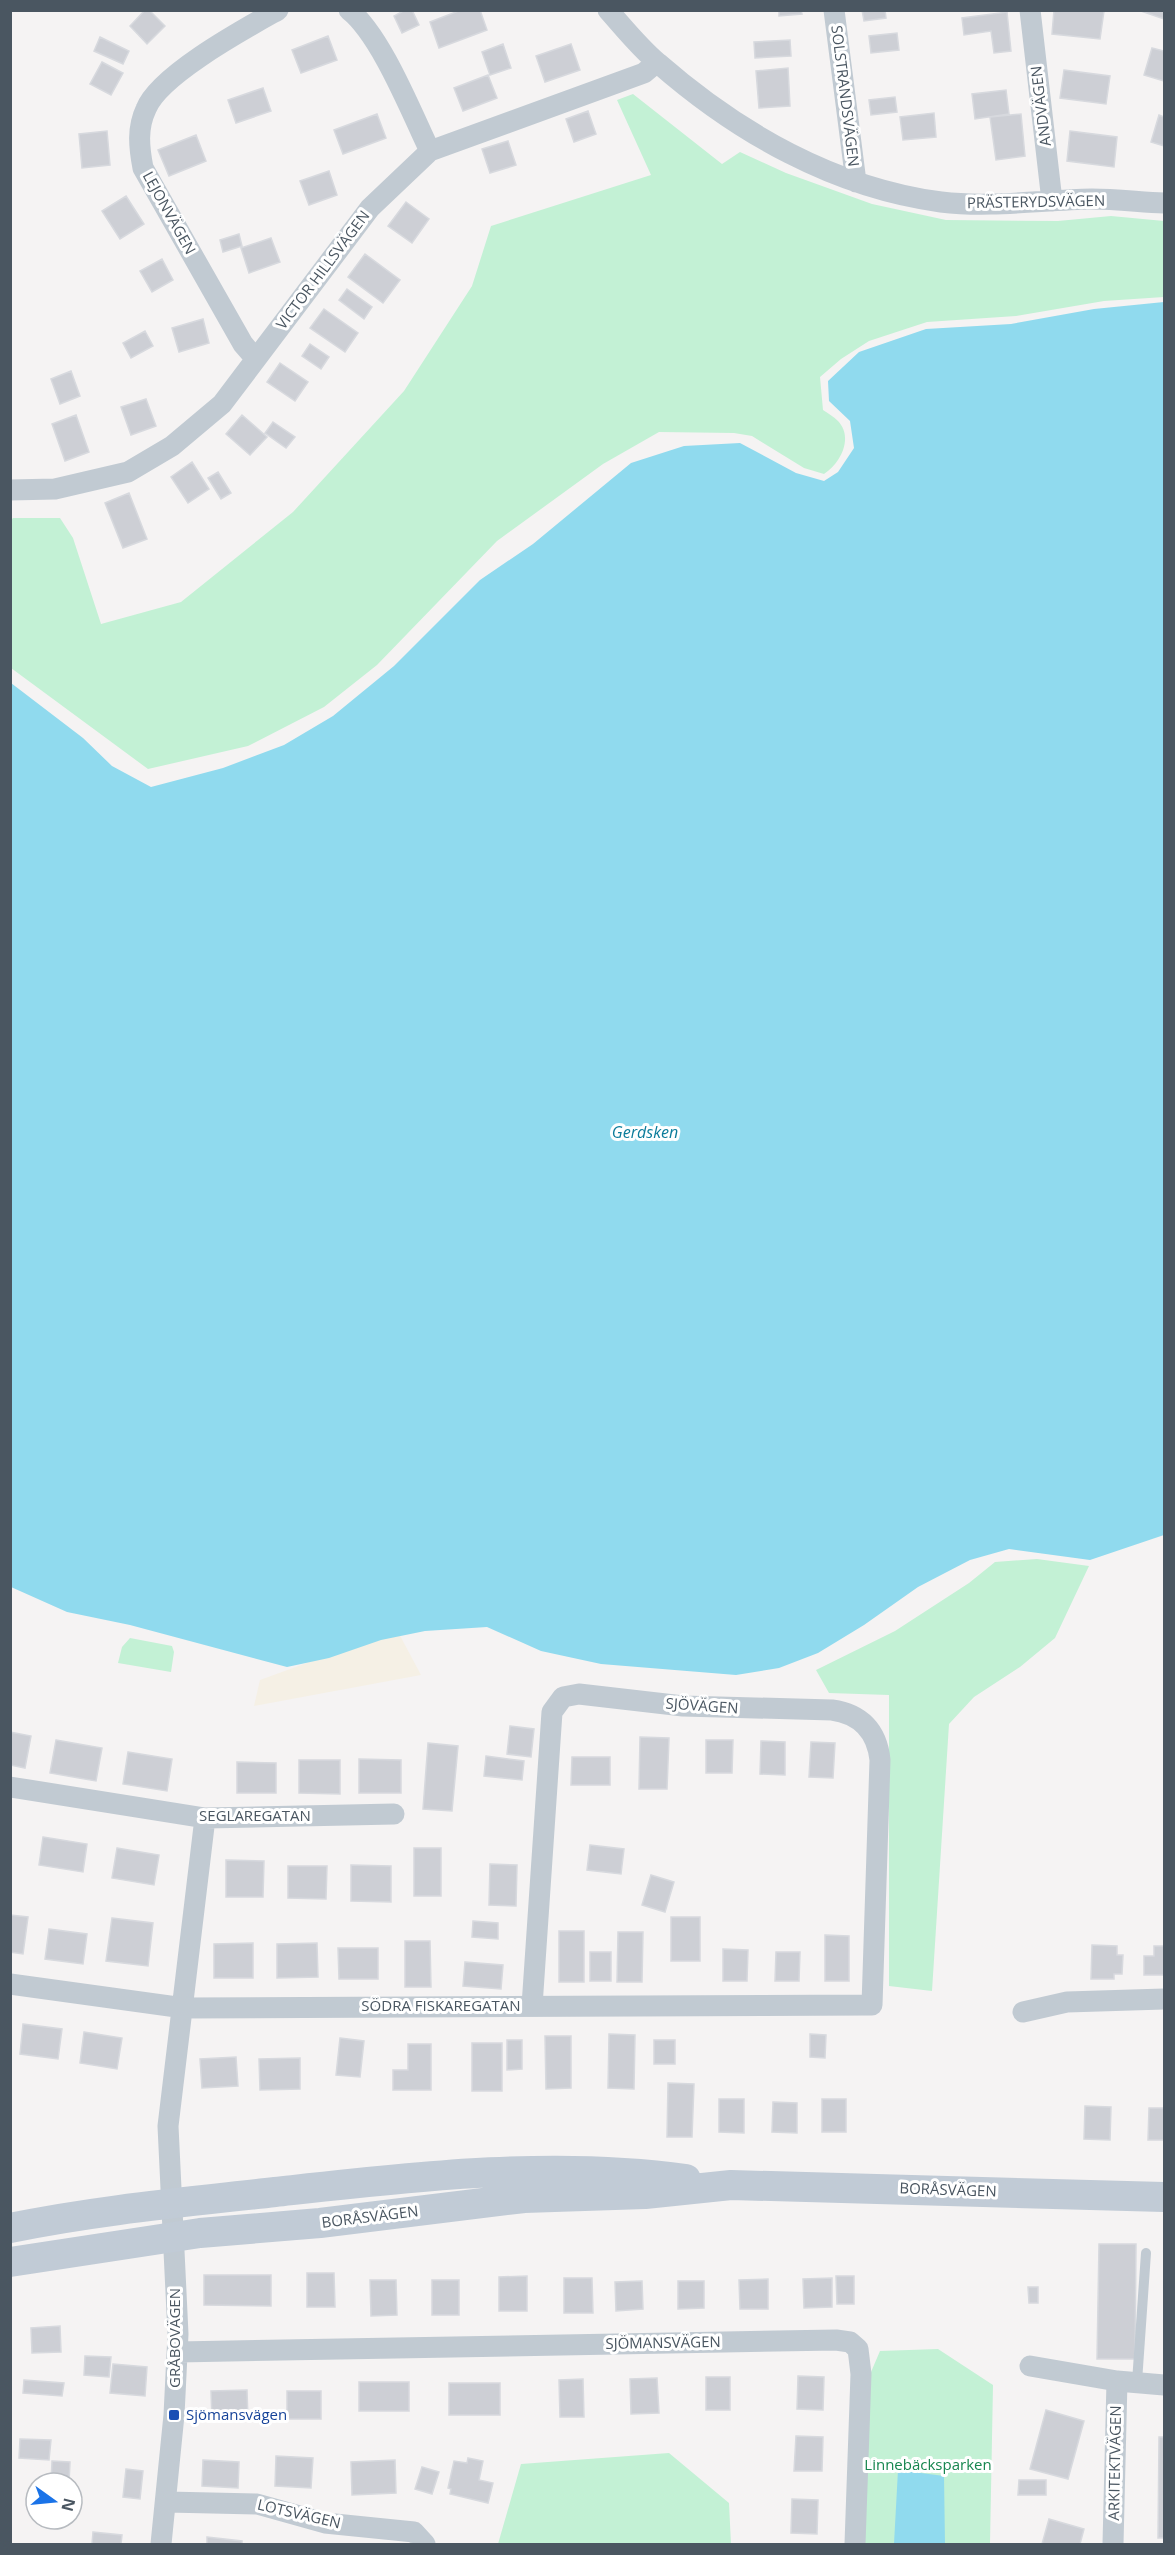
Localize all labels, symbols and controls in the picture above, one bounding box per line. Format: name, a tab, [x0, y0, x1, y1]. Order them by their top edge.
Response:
street label: SOLSTRANDSVÄGEN	[827, 24, 865, 168]
street label: ANDVÄGEN	[1025, 65, 1055, 147]
street label: LEJONVÄGEN	[139, 167, 201, 258]
street label: PRÄSTERYDSVÄGEN	[967, 190, 1105, 212]
street label: VICTOR HILLSVÄGEN	[271, 206, 373, 333]
water label: Gerdsken	[612, 1121, 678, 1143]
street label: SJÖVÄGEN	[665, 1692, 739, 1718]
street label: SEGLAREGATAN	[199, 1805, 311, 1825]
street label: SÖDRA FISKAREGATAN	[361, 1995, 521, 2015]
street label: BORÅSVÄGEN	[899, 2177, 997, 2201]
street label: BORÅSVÄGEN	[320, 2200, 419, 2232]
street label: GRÅBOVÄGEN	[164, 2288, 184, 2388]
street label: SJÖMANSVÄGEN	[605, 2331, 721, 2353]
place label: Sjömansvägen	[186, 2404, 287, 2424]
street label: ARKITEKTVÄGEN	[1103, 2405, 1125, 2521]
marker: Sjömansvägen	[167, 2408, 181, 2422]
park label: Linnebäcksparken	[864, 2454, 992, 2474]
north arrow	[24, 2471, 84, 2531]
street label: LOTSVÄGEN	[256, 2494, 343, 2532]
text: N	[56, 2496, 81, 2514]

